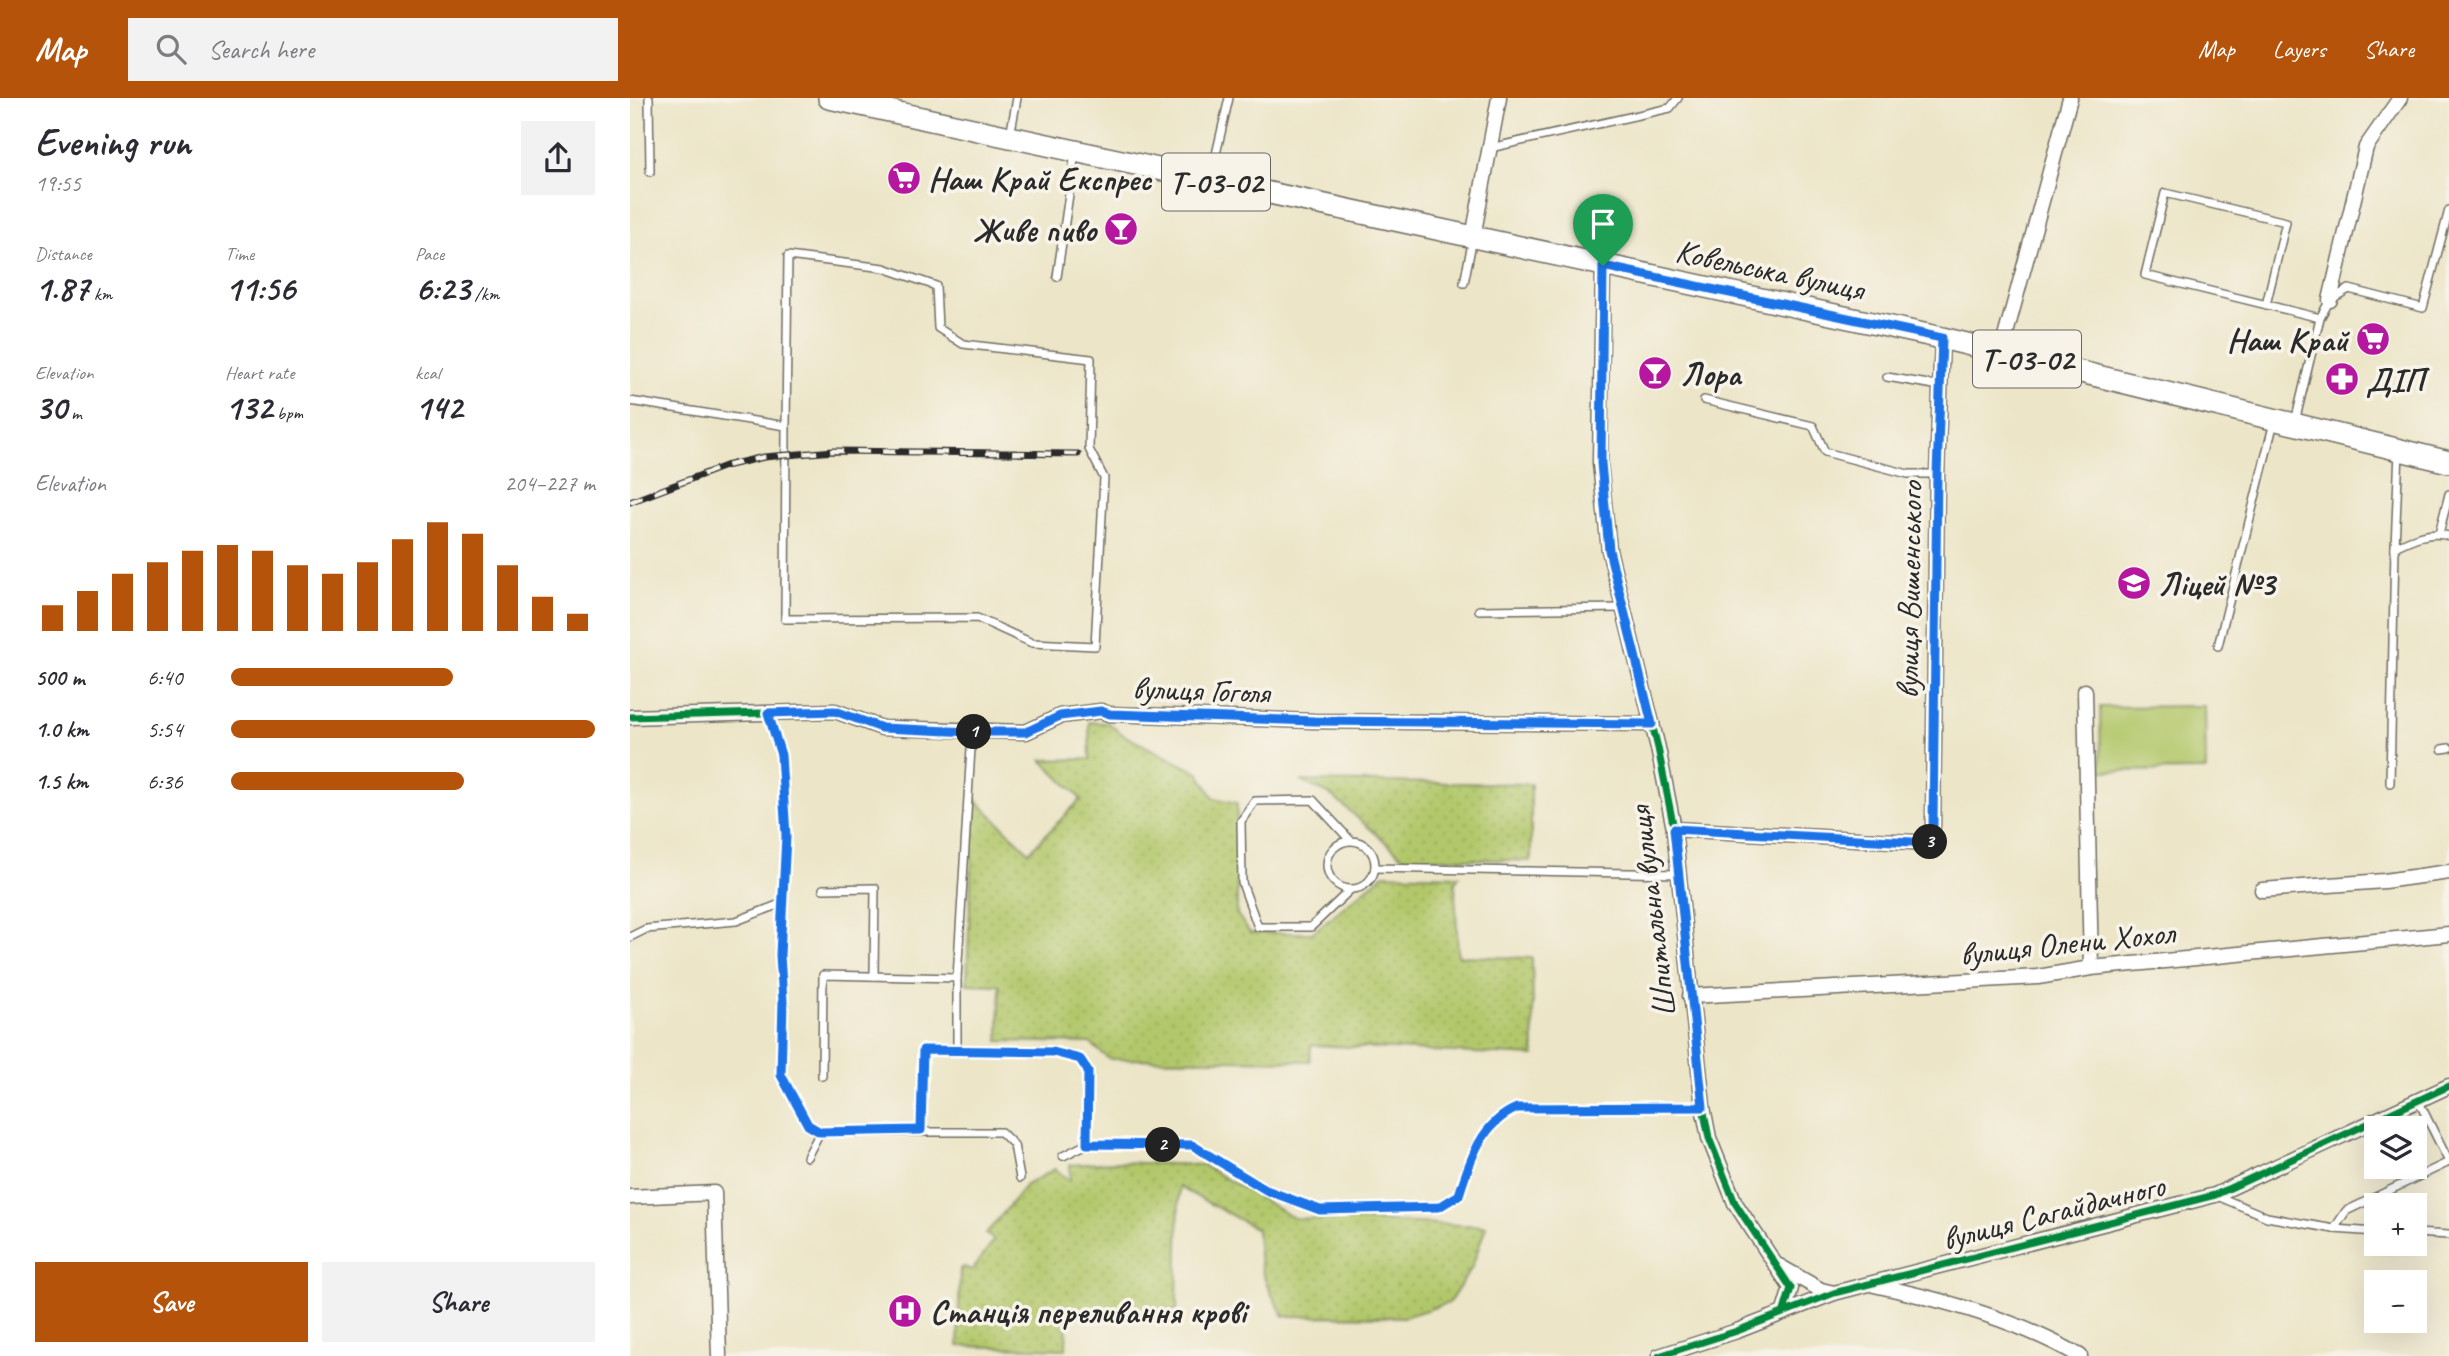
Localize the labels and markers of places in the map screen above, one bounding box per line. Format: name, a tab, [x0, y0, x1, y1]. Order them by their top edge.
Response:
place label: Наш Край Експрес	[928, 158, 1153, 200]
supermarket icon: Наш Край Експрес	[885, 159, 923, 197]
pin	[1573, 194, 1633, 266]
place label: Живе пиво	[973, 209, 1098, 251]
bar icon: Живе пиво	[1102, 210, 1140, 248]
place label: Наш Край	[2227, 319, 2350, 361]
supermarket icon: Наш Край	[2354, 320, 2392, 358]
place label: Лора	[1680, 353, 1743, 395]
bar icon: Лора	[1636, 354, 1674, 392]
place label: ДІП	[2366, 359, 2430, 401]
pharmacy icon: ДІП	[2323, 360, 2361, 398]
place label: Ліцей №3	[2158, 563, 2278, 605]
school or university icon: Ліцей №3	[2115, 564, 2153, 602]
pin: 1	[956, 714, 992, 750]
pin: 3	[1912, 824, 1948, 860]
pin: 2	[1146, 1128, 1180, 1162]
place label: Станція переливання крові	[930, 1291, 1251, 1333]
hospital icon: Станція переливання крові	[886, 1292, 924, 1330]

